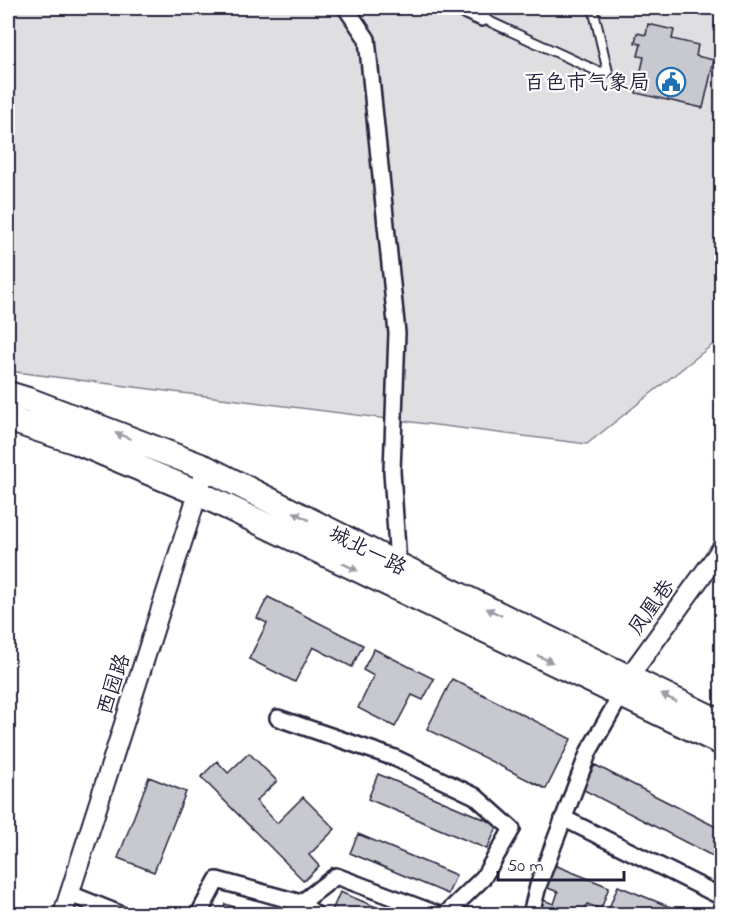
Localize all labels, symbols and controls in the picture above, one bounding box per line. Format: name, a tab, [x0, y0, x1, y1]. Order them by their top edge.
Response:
public building icon: 百色市气象局	[655, 66, 687, 98]
place label: 百色市气象局	[524, 69, 650, 99]
one-way arrow	[114, 431, 132, 440]
one-way arrow	[292, 511, 309, 520]
street label: 城北一路	[323, 519, 411, 584]
one-way arrow	[342, 562, 359, 571]
street label: 凤凰巷	[622, 574, 683, 642]
one-way arrow	[485, 608, 502, 617]
street label: 西园路	[91, 650, 139, 719]
one-way arrow	[537, 655, 554, 664]
one-way arrow	[660, 694, 677, 703]
scale bar	[498, 844, 624, 882]
text: 50 m	[507, 854, 544, 880]

